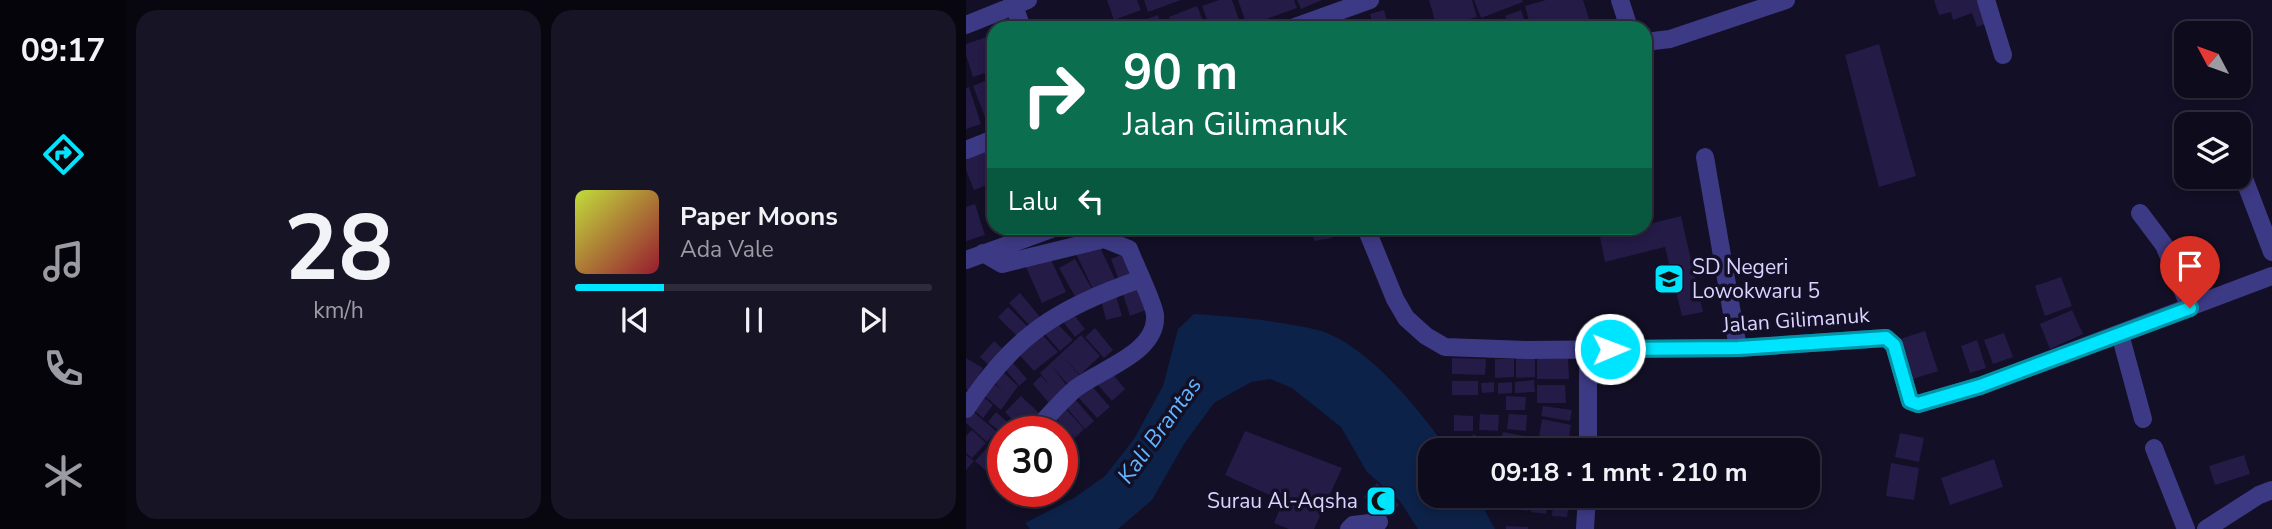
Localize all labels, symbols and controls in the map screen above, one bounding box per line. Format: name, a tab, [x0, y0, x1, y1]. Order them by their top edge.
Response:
north arrow	[2174, 21, 2250, 98]
map controls	[2174, 21, 2251, 189]
text: 09:17	[21, 29, 105, 72]
text: 90 m	[1123, 39, 1238, 106]
icon: right	[1008, 49, 1099, 140]
text: Jalan Gilimanuk	[1123, 103, 1347, 146]
button: layers	[2174, 112, 2251, 189]
icon: directions	[39, 130, 88, 179]
icon: left	[1072, 182, 1110, 220]
text: Lalu	[1008, 184, 1058, 219]
text: 28	[284, 187, 393, 311]
text: Paper Moons	[680, 199, 838, 234]
text: Ada Vale	[680, 234, 774, 265]
pin	[2160, 236, 2220, 308]
icon: music	[39, 237, 88, 286]
icon: arrive	[2171, 247, 2209, 285]
place label: SD Negeri Lowokwaru 5	[1692, 253, 1820, 305]
school or university icon: SD Negeri Lowokwaru 5	[1652, 262, 1686, 296]
text: km/h	[313, 295, 364, 326]
icon: previous	[616, 301, 654, 339]
icon: pause	[735, 301, 773, 339]
icon: next	[854, 301, 892, 339]
street label: Jalan Gilimanuk	[1721, 301, 1871, 339]
position arrow	[1573, 312, 1647, 386]
icon: phone	[39, 344, 88, 393]
water label: Kali Brantas	[1110, 371, 1209, 490]
speed limit sign: 30	[987, 416, 1078, 507]
icon: climate	[39, 451, 88, 500]
text: 09:18 · 1 mnt · 210 m	[1490, 455, 1748, 490]
mosque icon: Surau Al-Aqsha	[1364, 484, 1398, 518]
place label: Surau Al-Aqsha	[1207, 487, 1358, 515]

